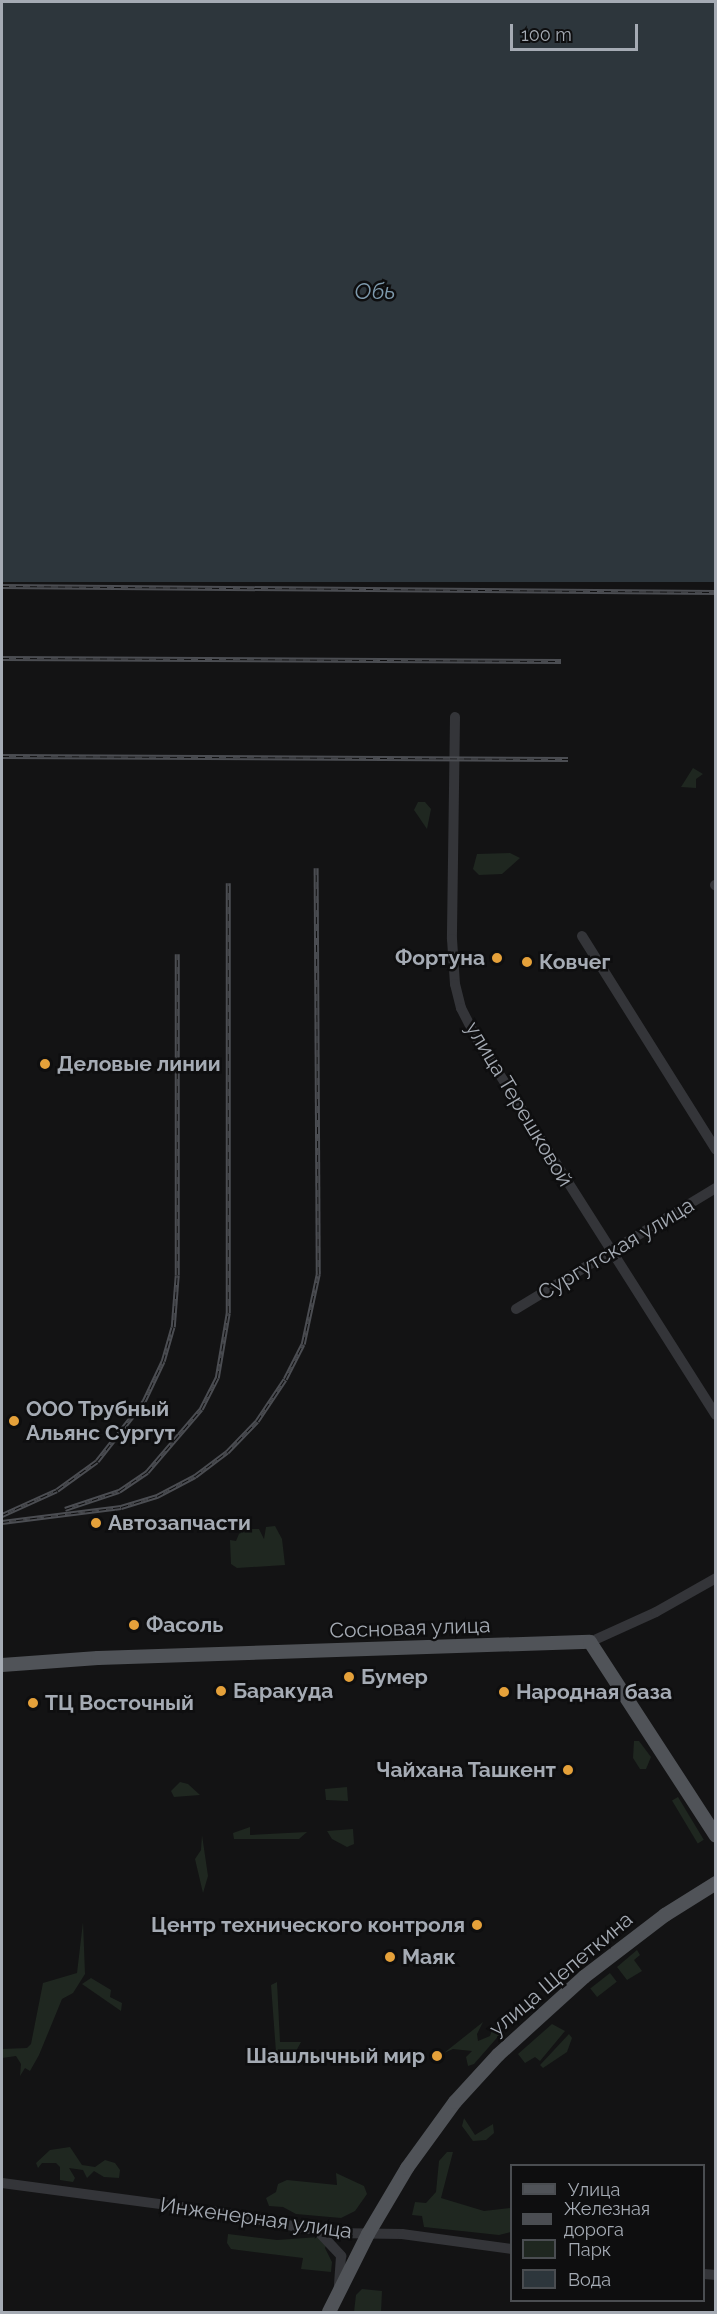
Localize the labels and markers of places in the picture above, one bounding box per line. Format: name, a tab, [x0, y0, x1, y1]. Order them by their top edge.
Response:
place label: Фортуна	[395, 945, 485, 971]
place label: Ковчег	[539, 949, 610, 975]
marker: Фортуна	[490, 951, 504, 965]
marker: Ковчег	[520, 955, 534, 969]
place label: Деловые линии	[57, 1051, 221, 1077]
marker: Деловые линии	[38, 1057, 52, 1071]
place label: ООО Трубный Альянс Сургут	[26, 1396, 175, 1446]
marker: ООО Трубный Альянс Сургут	[7, 1414, 21, 1428]
place label: Автозапчасти	[108, 1510, 251, 1536]
marker: Автозапчасти	[89, 1516, 103, 1530]
place label: Фасоль	[146, 1612, 223, 1638]
marker: Фасоль	[127, 1618, 141, 1632]
place label: Бумер	[361, 1664, 428, 1690]
marker: Бумер	[342, 1670, 356, 1684]
place label: Баракуда	[233, 1678, 333, 1704]
place label: Народная база	[516, 1679, 672, 1705]
marker: Баракуда	[214, 1684, 228, 1698]
marker: Народная база	[497, 1685, 511, 1699]
place label: ТЦ Восточный	[45, 1690, 194, 1716]
marker: ТЦ Восточный	[26, 1696, 40, 1710]
place label: Чайхана Ташкент	[376, 1757, 556, 1783]
marker: Чайхана Ташкент	[561, 1763, 575, 1777]
place label: Центр технического контроля	[151, 1912, 465, 1938]
marker: Центр технического контроля	[470, 1918, 484, 1932]
place label: Маяк	[402, 1944, 456, 1970]
marker: Маяк	[383, 1950, 397, 1964]
place label: Шашлычный мир	[246, 2043, 425, 2069]
marker: Шашлычный мир	[430, 2049, 444, 2063]

